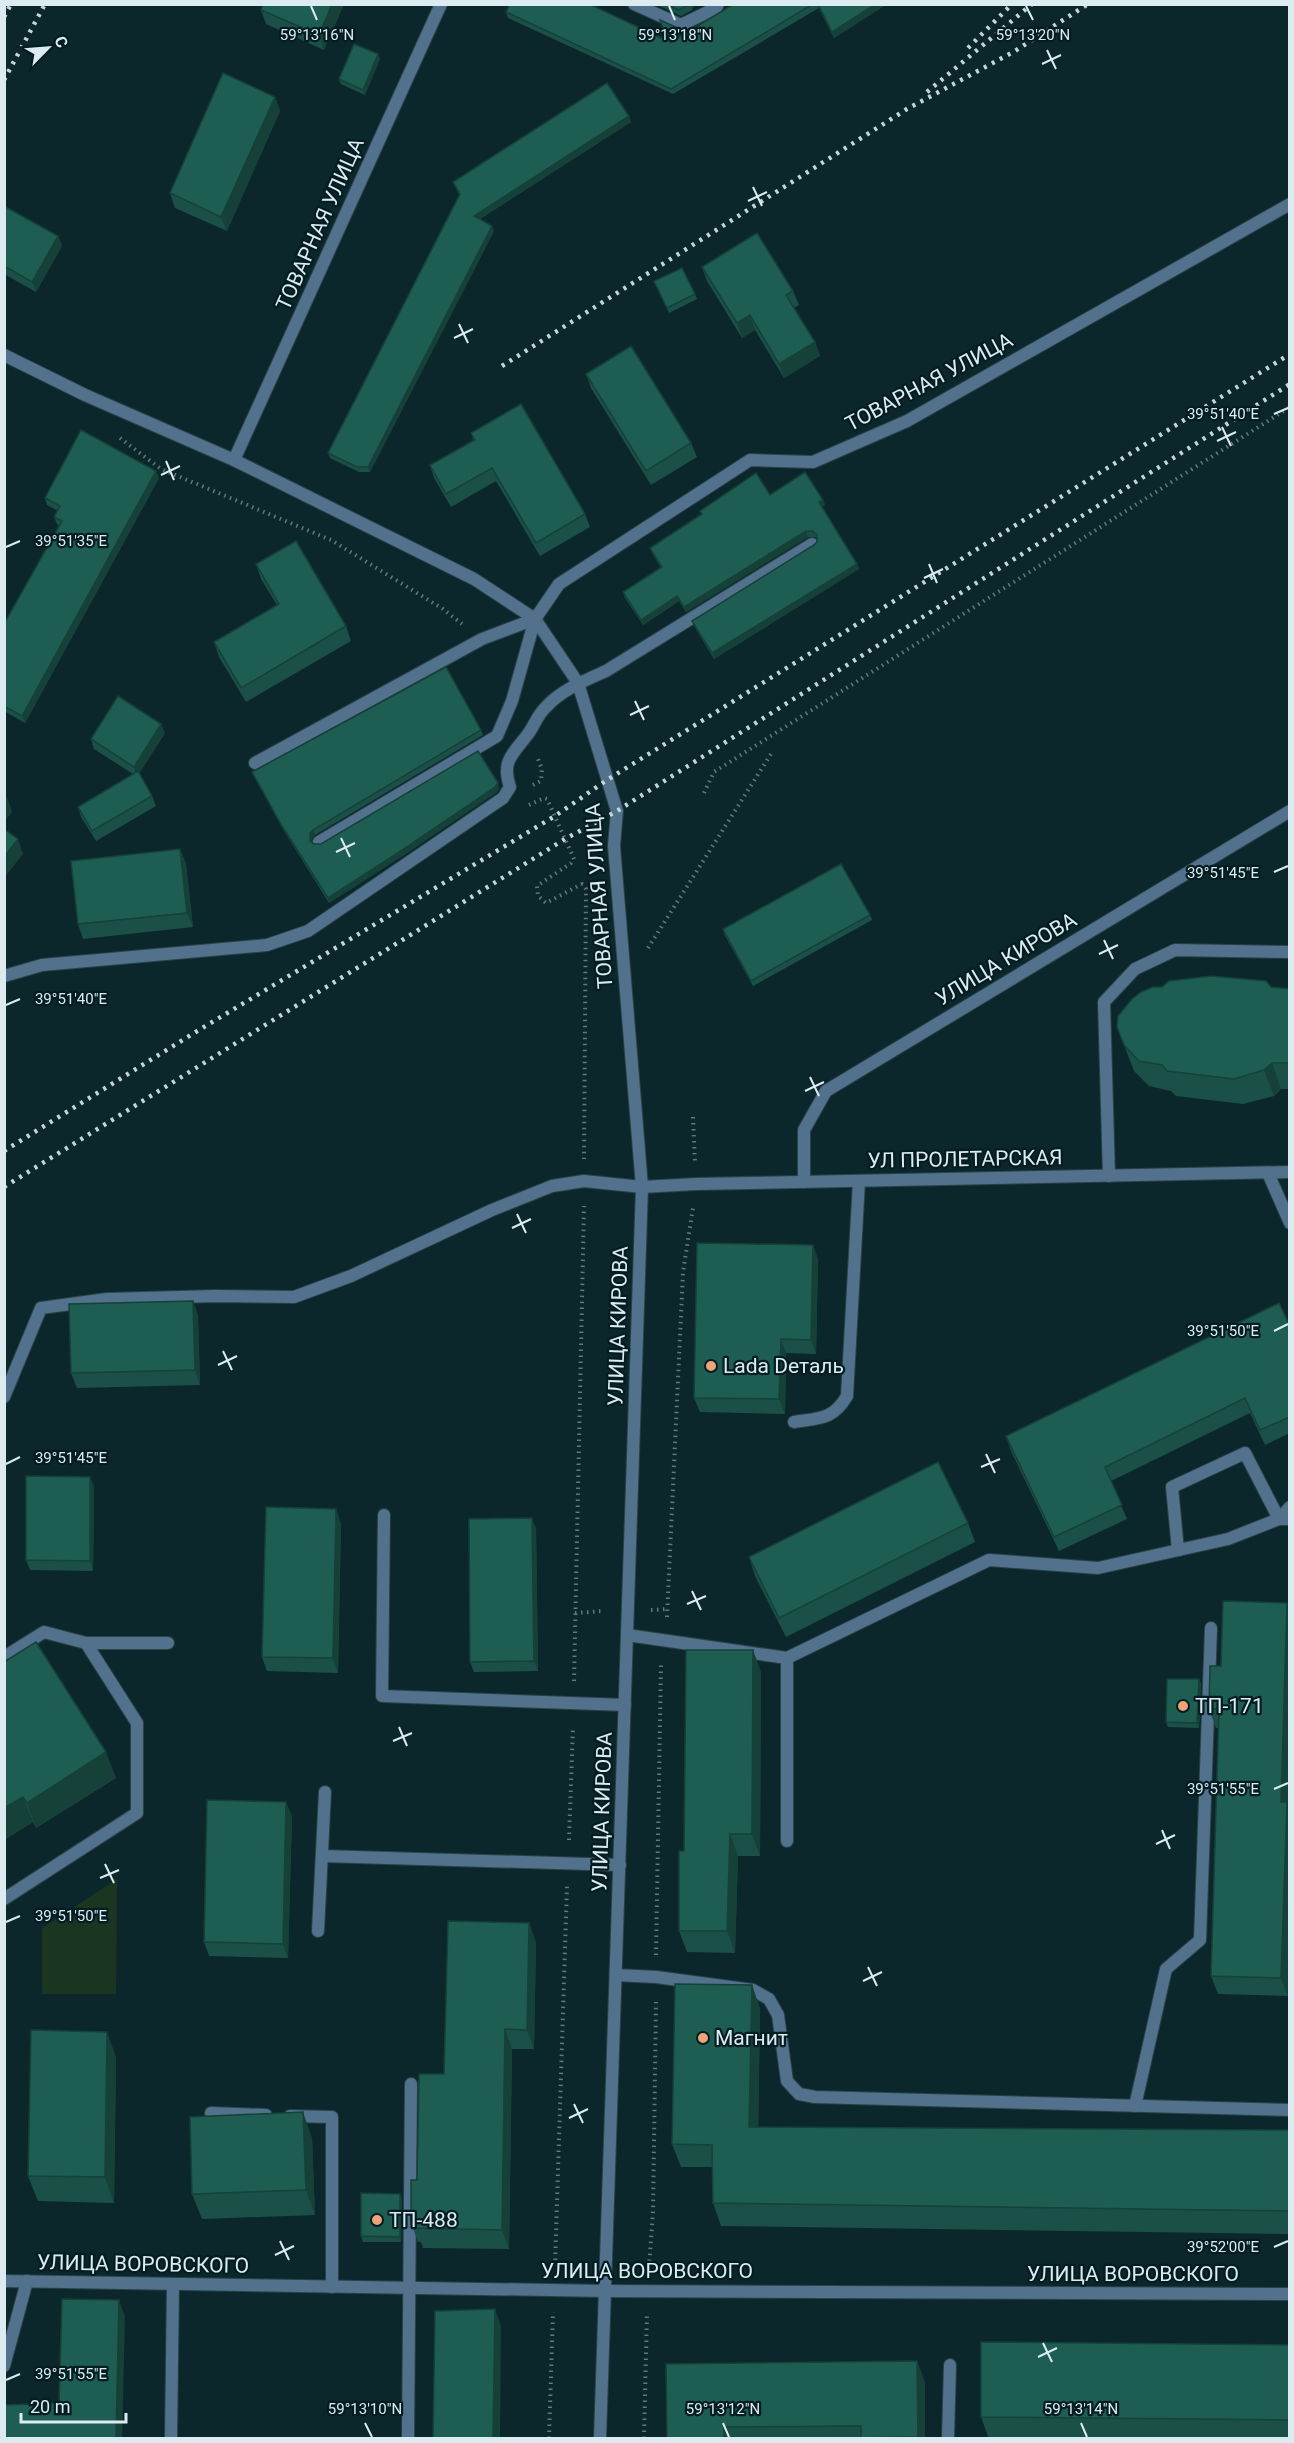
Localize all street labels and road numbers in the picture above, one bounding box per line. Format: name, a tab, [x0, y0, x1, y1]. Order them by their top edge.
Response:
street label: ТОВАРНАЯ УЛИЦА	[271, 134, 369, 314]
street label: ТОВАРНАЯ УЛИЦА	[841, 328, 1017, 436]
street label: ТОВАРНАЯ УЛИЦА	[581, 802, 617, 990]
street label: УЛИЦА КИРОВА	[931, 907, 1081, 1010]
street label: УЛ ПРОЛЕТАРСКАЯ	[867, 1145, 1063, 1173]
street label: УЛИЦА КИРОВА	[603, 1245, 633, 1406]
street label: УЛИЦА КИРОВА	[587, 1731, 617, 1892]
street label: УЛИЦА ВОРОВСКОГО	[37, 2250, 249, 2278]
street label: УЛИЦА ВОРОВСКОГО	[541, 2259, 753, 2283]
street label: УЛИЦА ВОРОВСКОГО	[1027, 2262, 1239, 2286]

